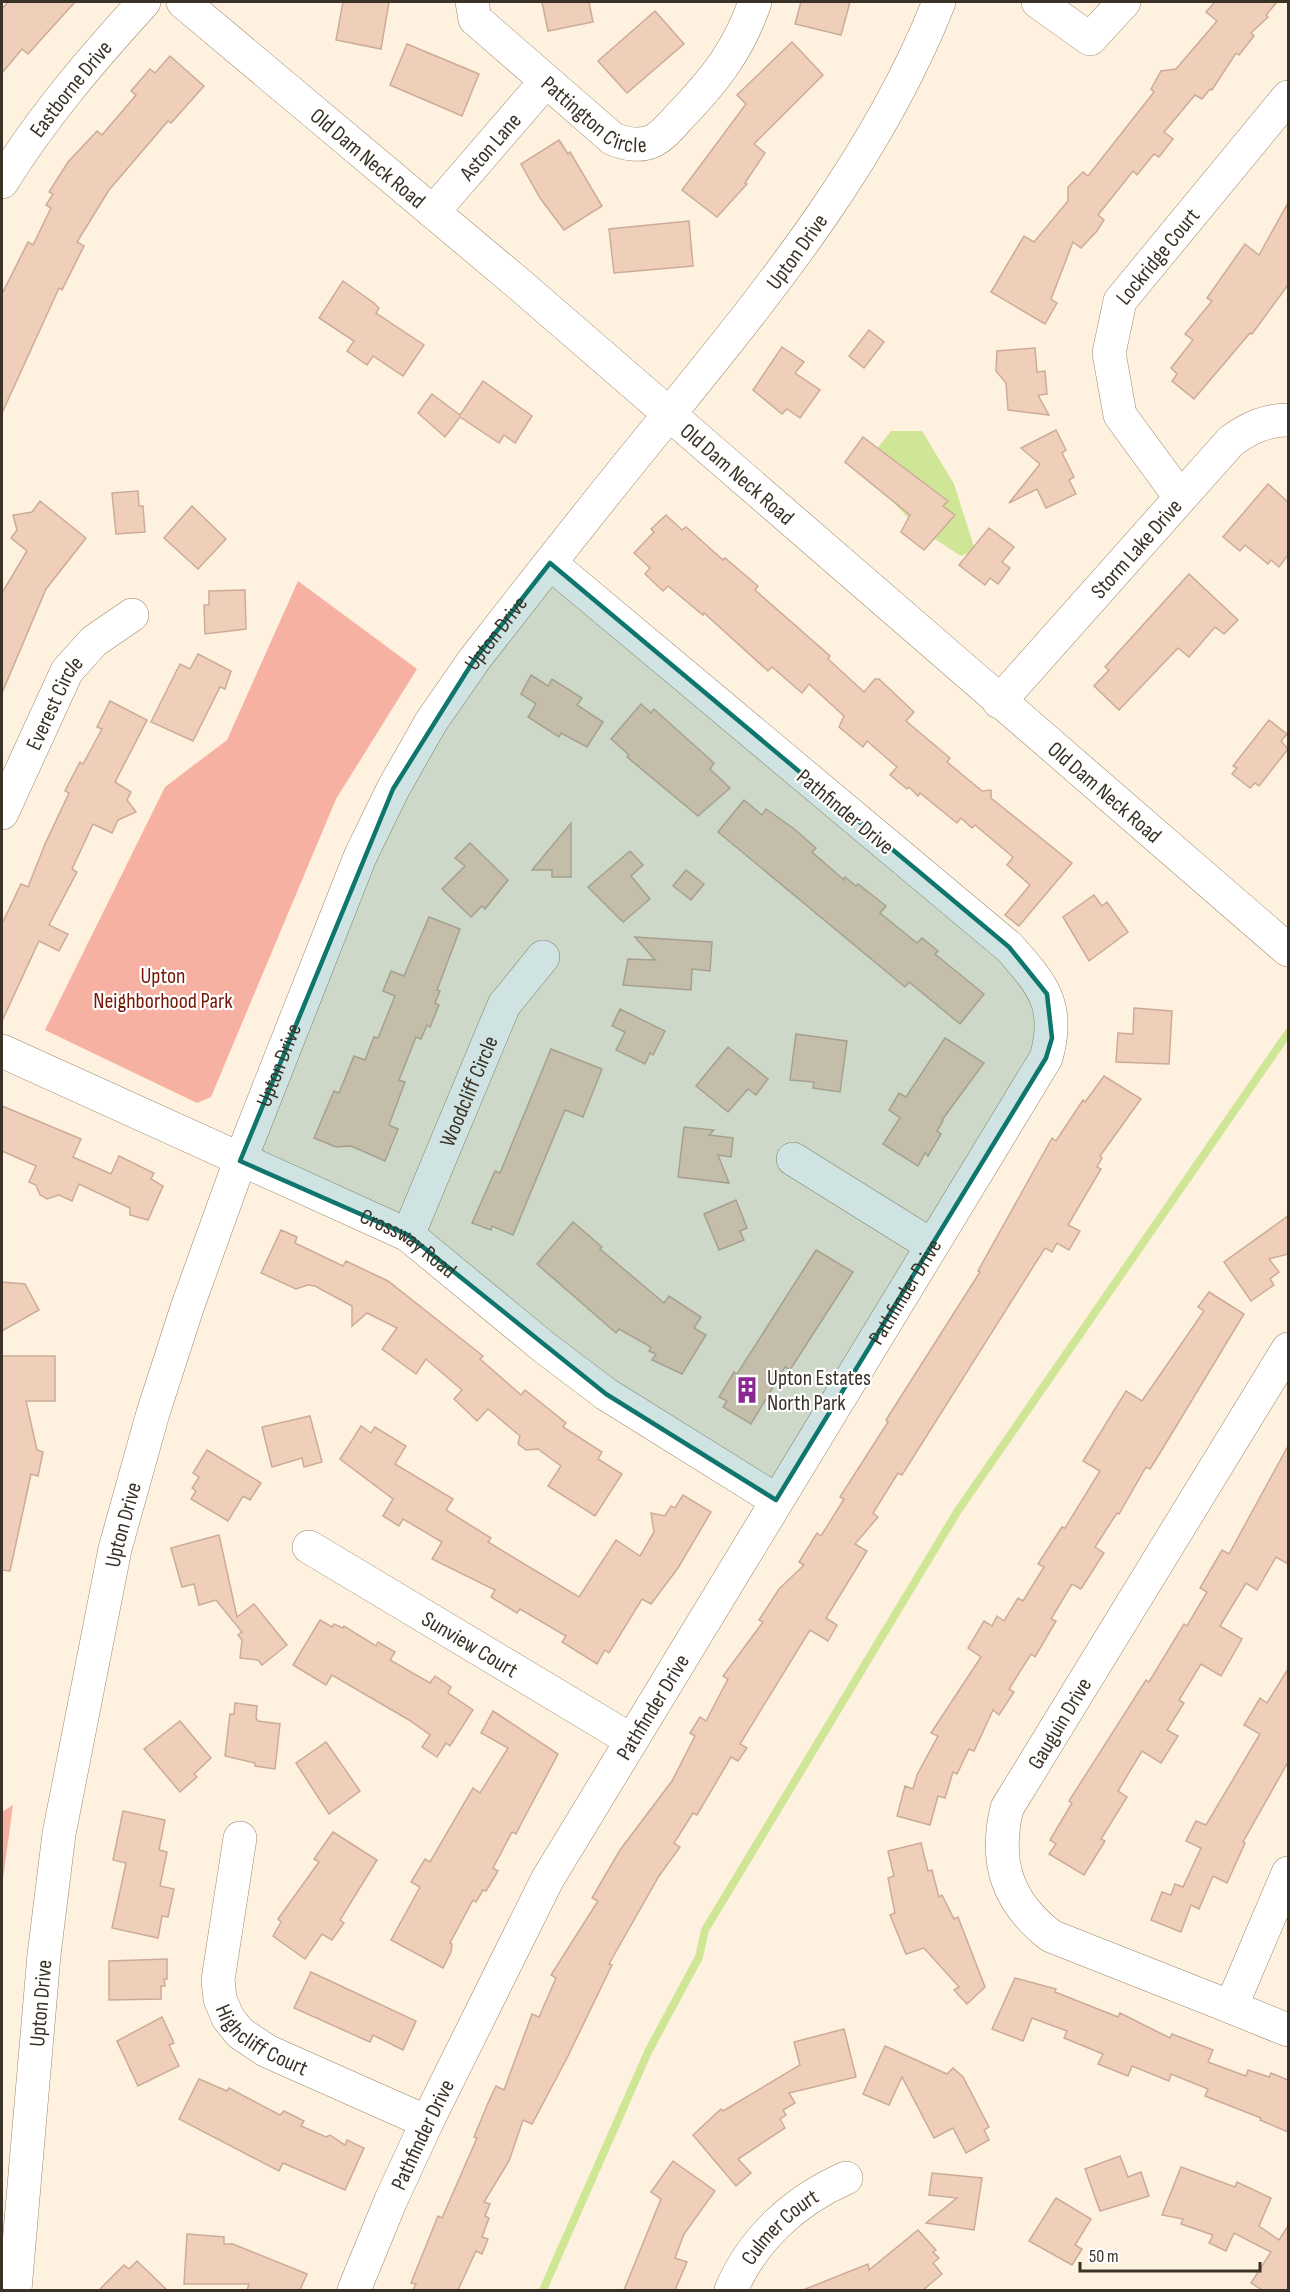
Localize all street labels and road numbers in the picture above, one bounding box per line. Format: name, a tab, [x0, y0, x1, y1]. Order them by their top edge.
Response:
street label: Eastborne Drive	[24, 35, 118, 143]
street label: Pattington Circle	[535, 71, 648, 159]
street label: Old Dam Neck Road	[304, 103, 430, 215]
street label: Aston Lane	[454, 108, 528, 187]
street label: Lockridge Court	[1111, 203, 1206, 311]
street label: Upton Drive	[761, 209, 834, 295]
street label: Old Dam Neck Road	[674, 418, 799, 531]
street label: Storm Lake Drive	[1086, 494, 1188, 605]
street label: Upton Drive	[459, 591, 534, 676]
street label: Everest Circle	[21, 651, 89, 755]
street label: Old Dam Neck Road	[1042, 736, 1167, 849]
street label: Pathfinder Drive	[791, 764, 899, 861]
street label: Upton Drive	[251, 1020, 308, 1111]
street label: Woodcliff Circle	[434, 1032, 505, 1151]
street label: Crossway Road	[355, 1203, 461, 1284]
street label: Pathfinder Drive	[863, 1234, 948, 1350]
street label: Upton Drive	[100, 1479, 148, 1570]
street label: Sunview Court	[417, 1606, 523, 1684]
street label: Pathfinder Drive	[611, 1650, 696, 1765]
street label: Gauguin Drive	[1022, 1673, 1098, 1774]
street label: Upton Drive	[24, 1959, 59, 2048]
street label: Highcliff Court	[209, 2000, 312, 2082]
street label: Pathfinder Drive	[386, 2075, 461, 2194]
street label: Culmer Court	[736, 2183, 824, 2270]

